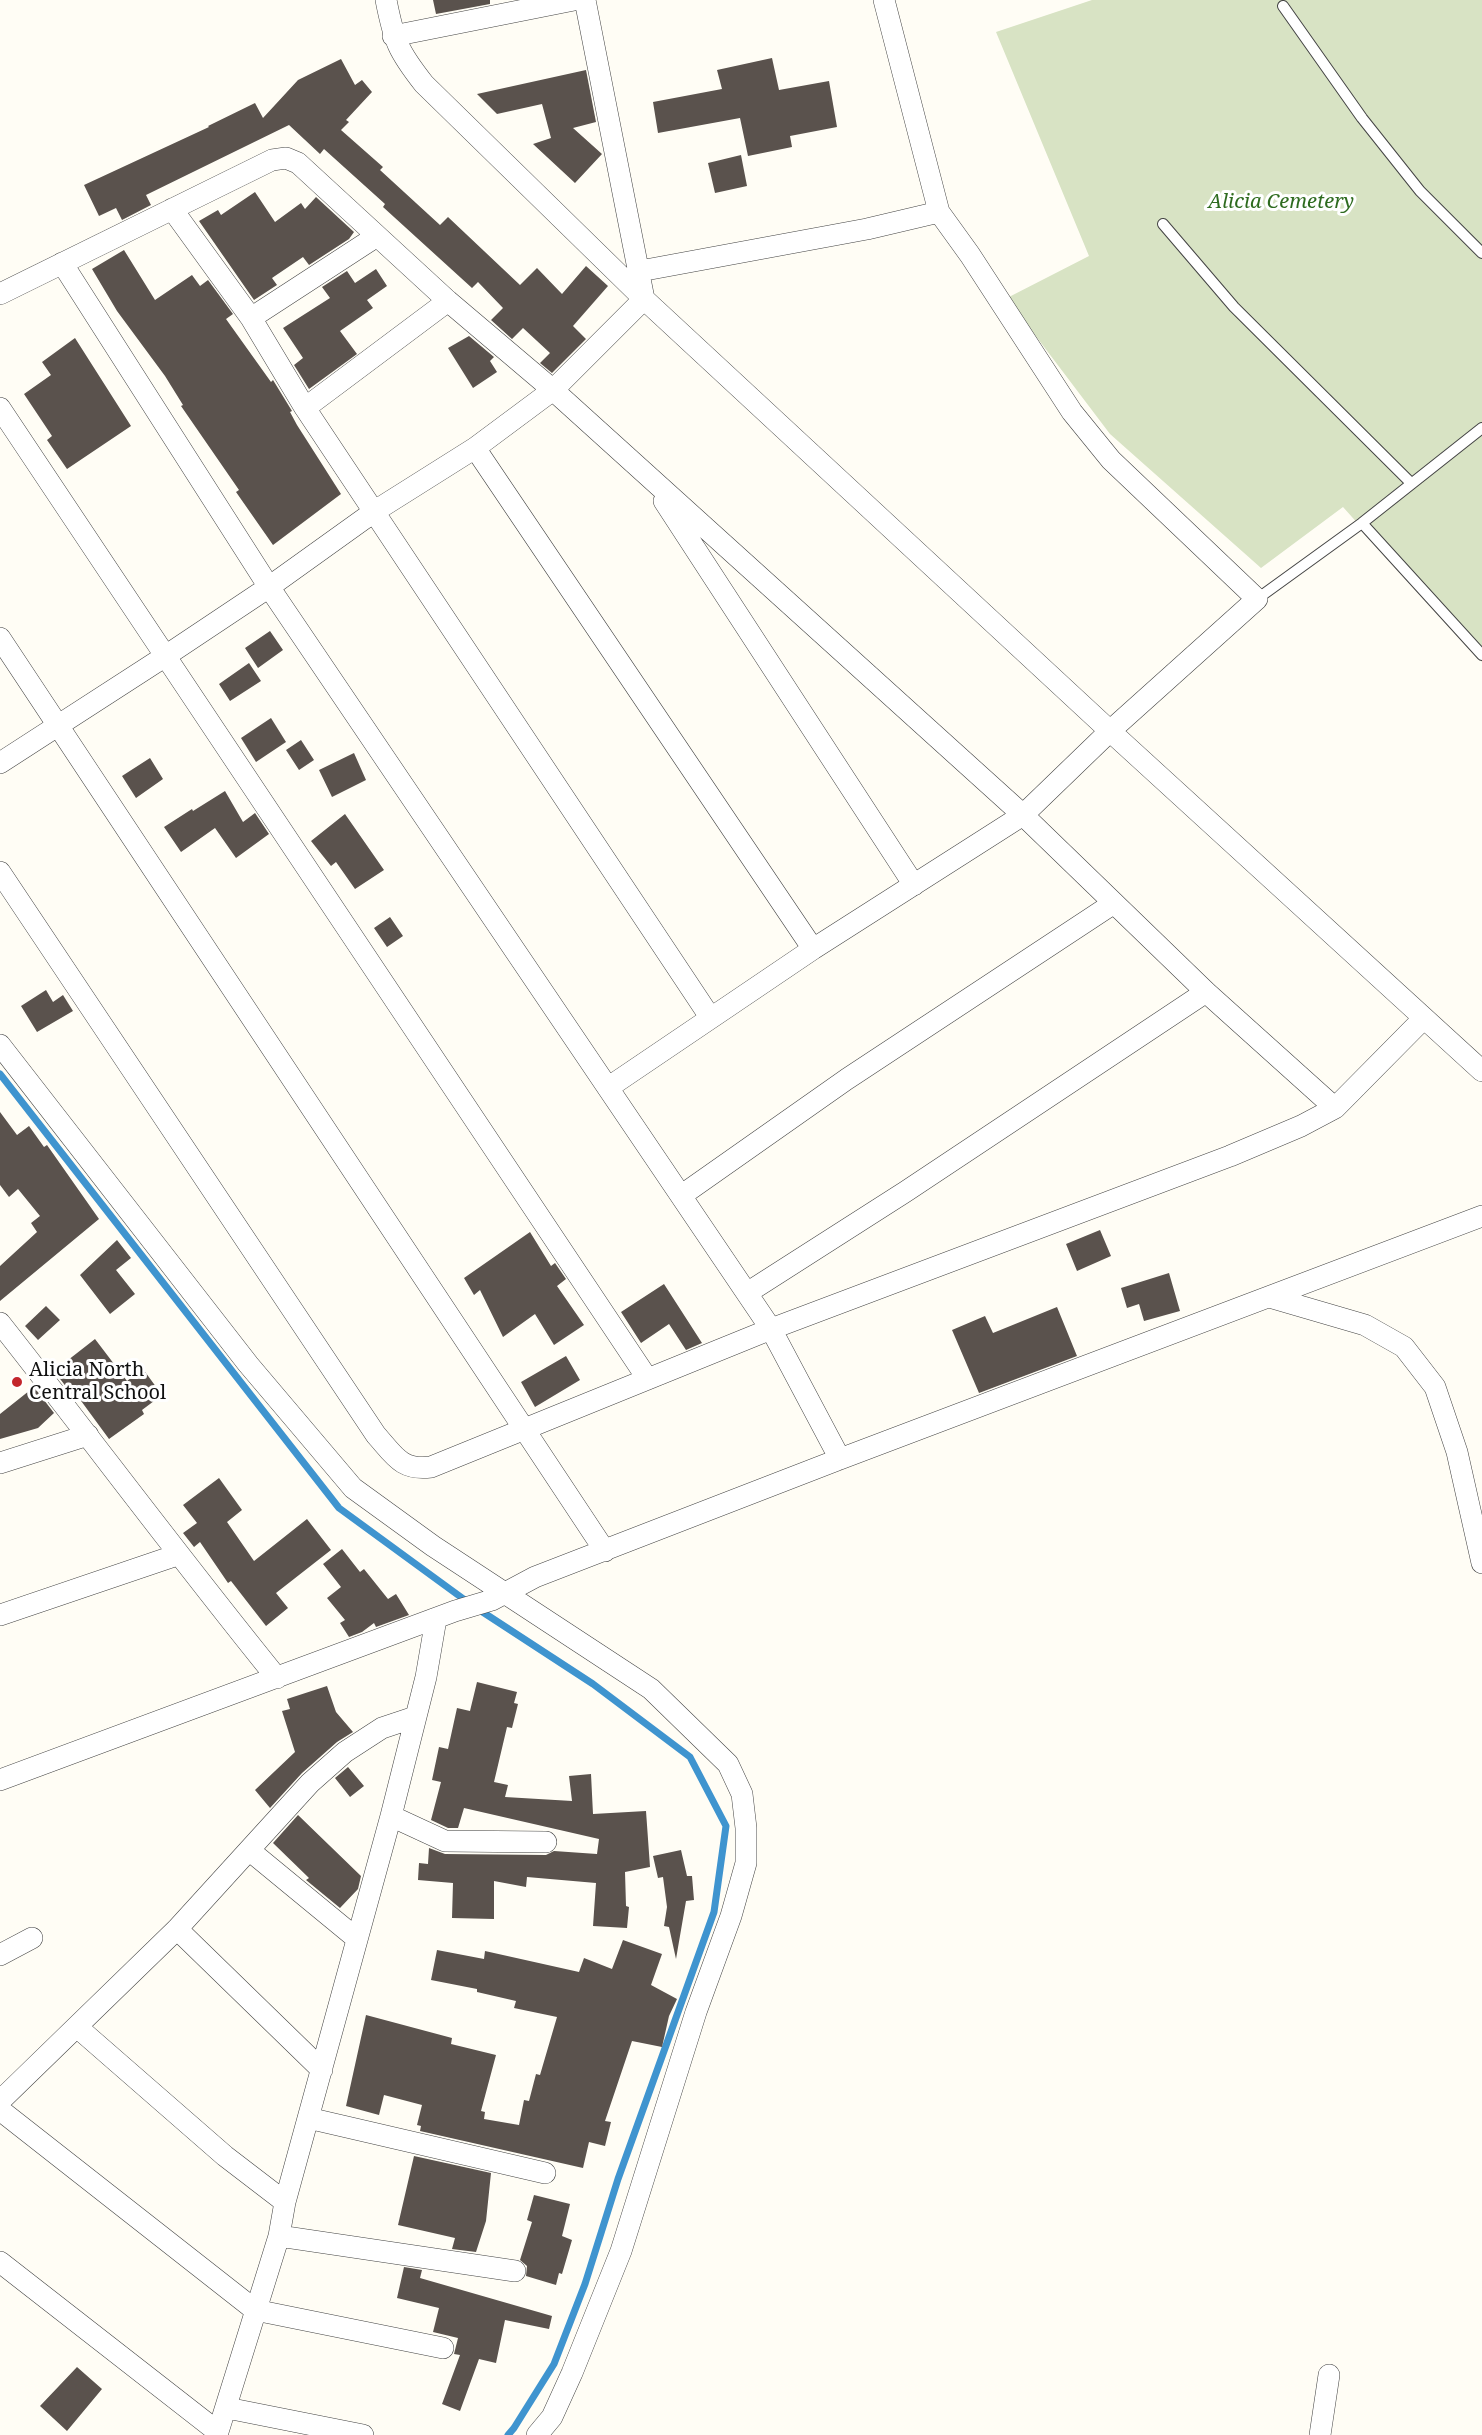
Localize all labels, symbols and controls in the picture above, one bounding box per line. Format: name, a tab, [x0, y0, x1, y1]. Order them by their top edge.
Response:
park label: Alicia Cemetery	[1208, 190, 1354, 214]
place label: Alicia North Central School	[29, 1358, 166, 1405]
marker: Alicia North Central School	[10, 1375, 24, 1389]

